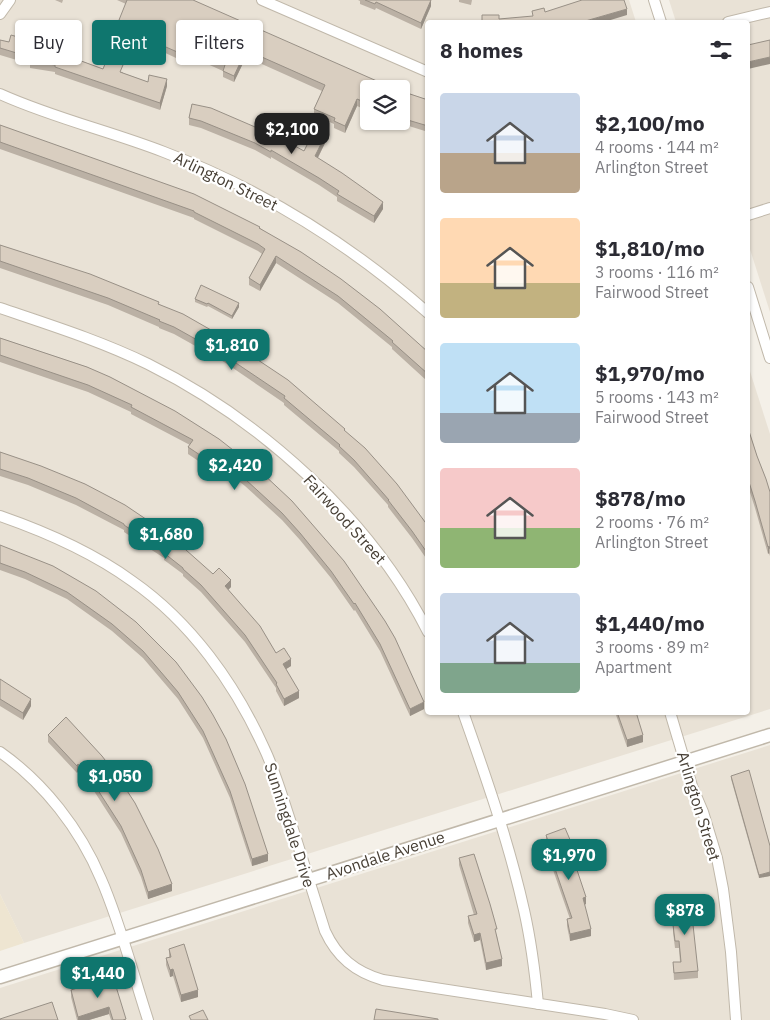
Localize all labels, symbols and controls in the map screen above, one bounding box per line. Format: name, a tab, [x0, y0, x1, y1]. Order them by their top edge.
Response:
chip: Buy	[15, 20, 82, 65]
chip: Rent	[92, 20, 166, 65]
chip: Filters	[176, 20, 263, 65]
text: 8 homes	[440, 36, 523, 64]
icon: filters	[707, 36, 735, 64]
map controls	[360, 80, 410, 130]
button: layers	[360, 80, 410, 130]
text: $2,100/mo	[595, 109, 705, 137]
pin: $2,100	[251, 112, 333, 155]
icon: home	[480, 113, 540, 173]
text: $2,100	[266, 119, 318, 139]
text: 4 rooms · 144 m²	[595, 137, 719, 157]
street label: Arlington Street	[171, 147, 281, 215]
text: Arlington Street	[595, 157, 708, 177]
text: $1,810/mo	[595, 234, 705, 262]
icon: home	[480, 238, 540, 298]
text: 3 rooms · 116 m²	[595, 262, 719, 282]
text: Fairwood Street	[595, 282, 709, 302]
pin: $1,810	[191, 328, 273, 371]
text: $1,810	[206, 335, 258, 355]
text: $1,970/mo	[595, 359, 705, 387]
icon: home	[480, 363, 540, 423]
text: 5 rooms · 143 m²	[595, 387, 719, 407]
text: Fairwood Street	[595, 407, 709, 427]
pin: $2,420	[194, 448, 276, 491]
text: $2,420	[209, 455, 261, 475]
street label: Fairwood Street	[299, 470, 391, 568]
text: $878/mo	[595, 484, 686, 512]
icon: home	[480, 488, 540, 548]
text: 2 rooms · 76 m²	[595, 512, 709, 532]
pin: $1,680	[125, 518, 207, 560]
text: $1,680	[140, 524, 192, 544]
text: Arlington Street	[595, 532, 708, 552]
text: $1,440/mo	[595, 609, 705, 637]
icon: home	[480, 613, 540, 673]
text: 3 rooms · 89 m²	[595, 637, 709, 657]
text: Apartment	[595, 657, 672, 677]
street label: Arlington Street	[673, 749, 725, 863]
pin: $1,050	[74, 760, 156, 802]
street label: Sunningdale Drive	[260, 760, 320, 890]
text: $1,050	[89, 766, 141, 786]
street label: Avondale Avenue	[323, 826, 447, 884]
pin: $1,970	[528, 838, 610, 881]
text: $1,970	[543, 845, 595, 865]
pin: $878	[655, 894, 715, 936]
text: $878	[666, 900, 704, 920]
pin: $1,440	[57, 956, 139, 999]
text: $1,440	[72, 963, 124, 983]

